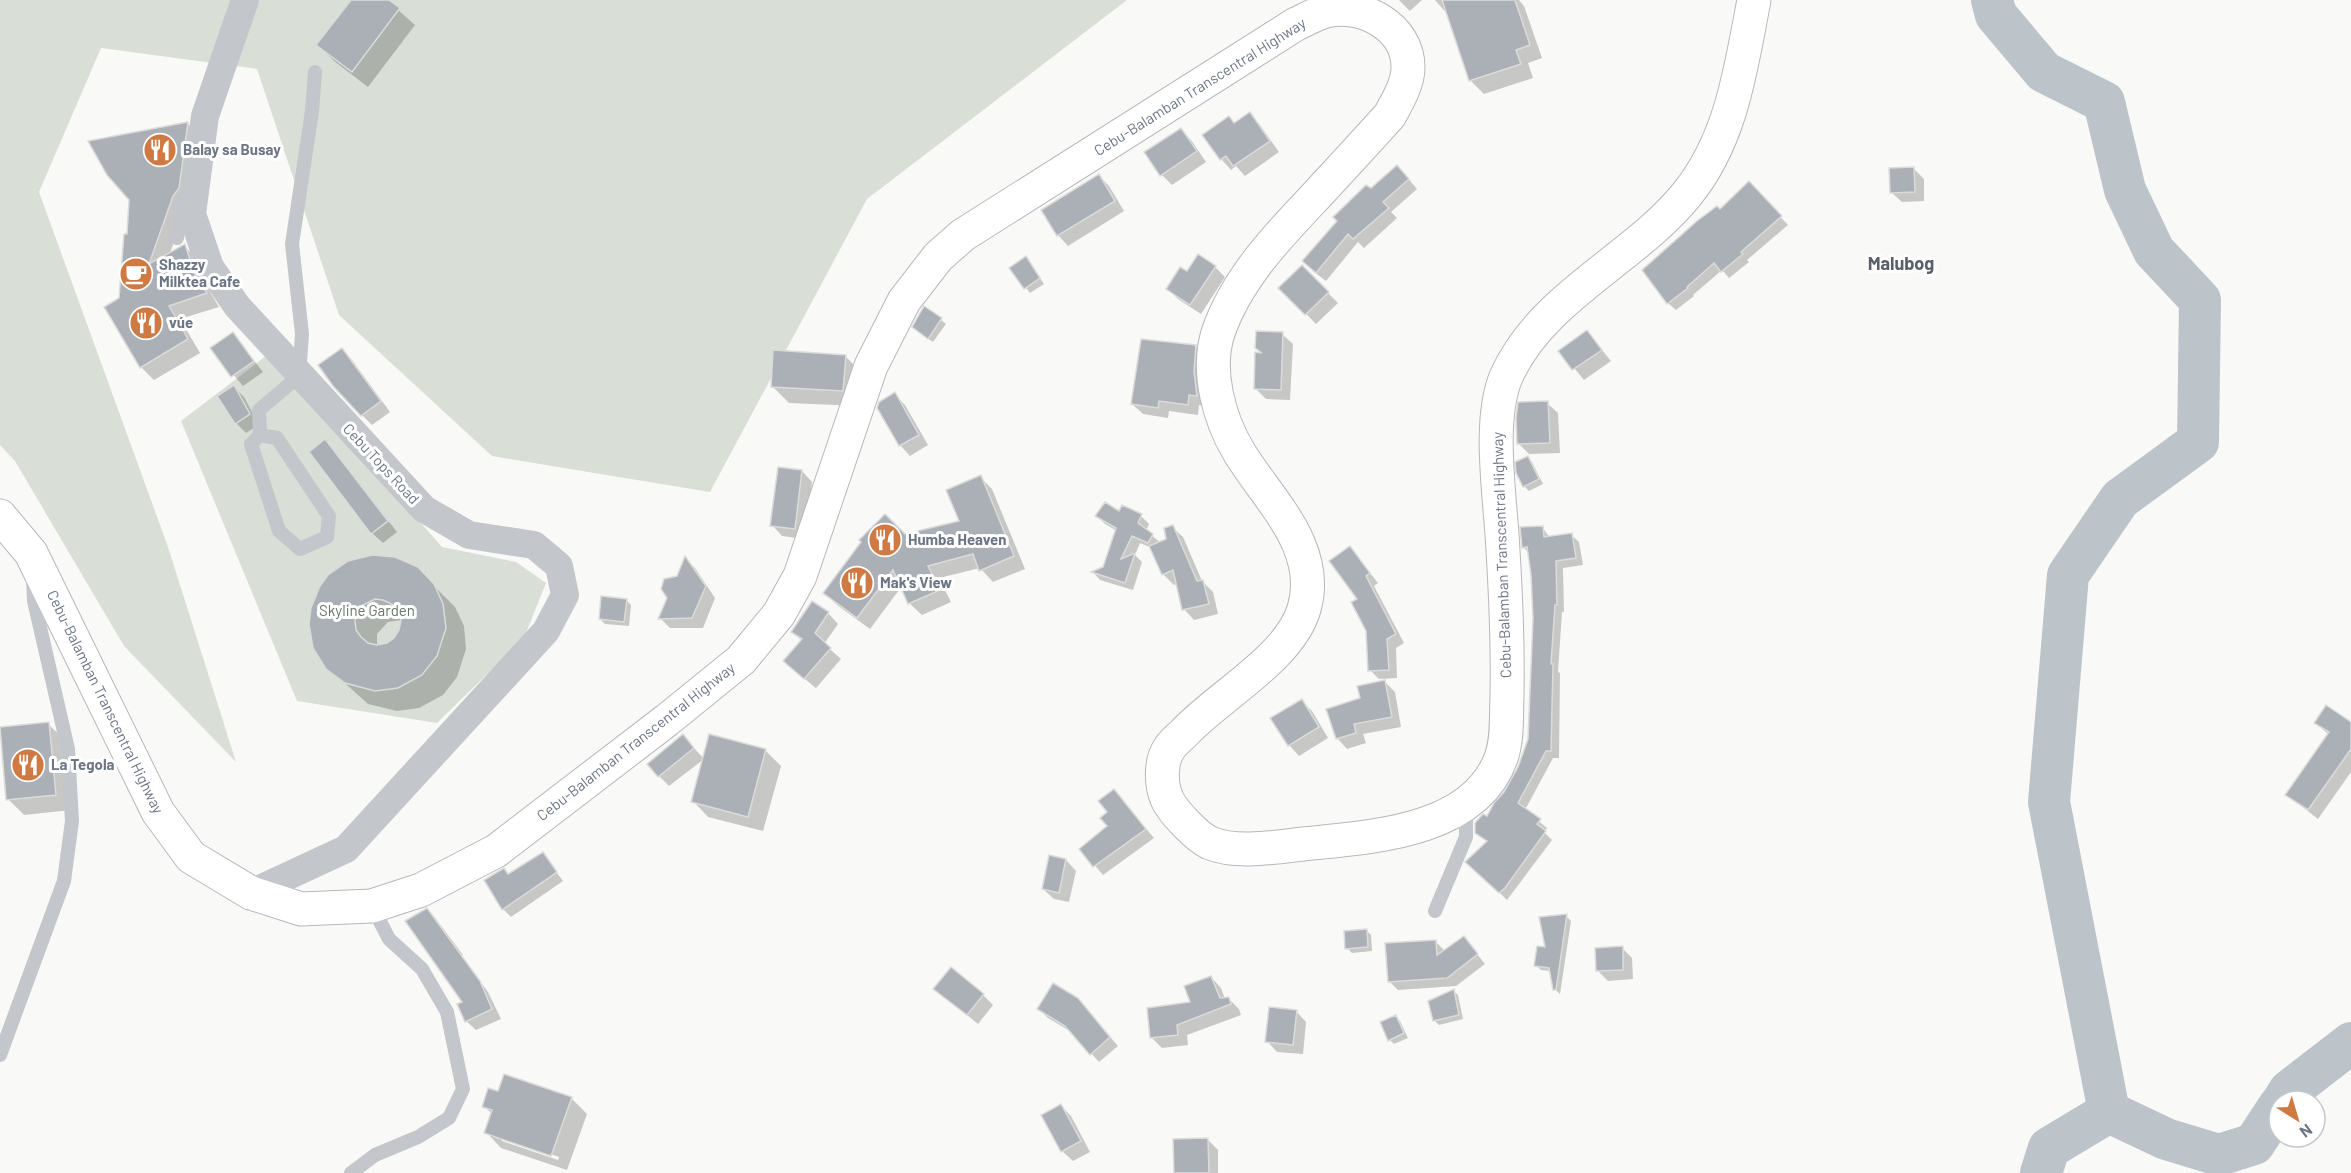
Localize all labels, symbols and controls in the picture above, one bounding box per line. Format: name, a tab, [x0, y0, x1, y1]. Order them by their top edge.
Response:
street label: Cebu-Balamban Transcentral Highway	[1090, 13, 1309, 159]
restaurant icon: Balay sa Busay	[142, 132, 178, 168]
place label: Balay sa Busay	[183, 140, 281, 158]
district label: Malubog	[1868, 252, 1934, 274]
place label: Shazzy Milktea Cafe	[159, 255, 240, 290]
cafe icon: Shazzy Milktea Cafe	[118, 256, 154, 292]
restaurant icon: vúe	[128, 305, 164, 341]
place label: vúe	[169, 313, 193, 331]
street label: Cebu Tops Road	[340, 419, 424, 507]
street label: Cebu-Balamban Transcentral Highway	[1488, 432, 1514, 678]
restaurant icon: Humba Heaven	[867, 522, 903, 558]
place label: Humba Heaven	[908, 530, 1006, 548]
restaurant icon: Mak's View	[839, 565, 875, 601]
place label: Mak's View	[880, 573, 952, 591]
street label: Cebu-Balamban Transcentral Highway	[44, 587, 168, 816]
park label: Skyline Garden	[319, 601, 415, 619]
street label: Cebu-Balamban Transcentral Highway	[533, 658, 738, 824]
restaurant icon: La Tegola	[10, 747, 46, 783]
place label: La Tegola	[51, 755, 115, 773]
north arrow	[2267, 1089, 2327, 1149]
text: N	[2296, 1121, 2316, 1142]

